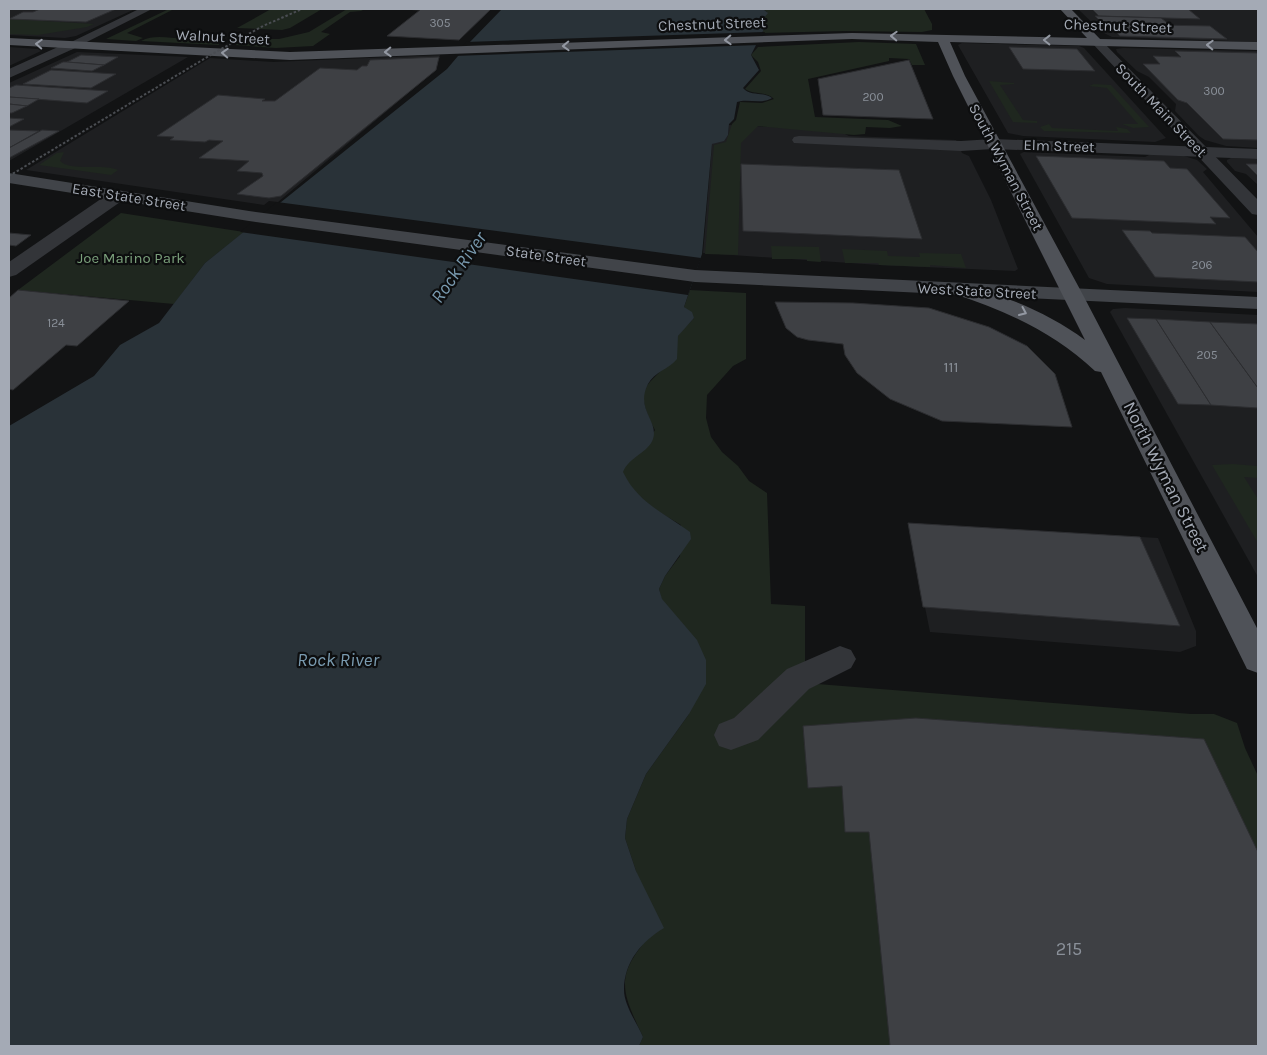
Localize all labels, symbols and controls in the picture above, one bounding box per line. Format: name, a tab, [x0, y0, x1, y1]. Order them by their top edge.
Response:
street label: Chestnut Street	[658, 13, 767, 35]
street label: Chestnut Street	[1064, 15, 1173, 37]
house number: 305	[430, 16, 451, 30]
street label: Walnut Street	[176, 26, 271, 48]
one-way arrow	[889, 30, 897, 41]
one-way arrow	[724, 35, 732, 45]
one-way arrow	[1043, 35, 1050, 45]
one-way arrow	[35, 38, 43, 49]
one-way arrow	[1205, 39, 1213, 50]
one-way arrow	[562, 40, 570, 51]
one-way arrow	[383, 47, 391, 57]
one-way arrow	[221, 48, 229, 59]
street label: South Main Street	[1112, 59, 1211, 161]
house number: 300	[1203, 84, 1225, 98]
house number: 200	[862, 90, 884, 104]
street label: South Wyman Street	[965, 100, 1047, 234]
street label: Elm Street	[1023, 136, 1095, 156]
street label: East State Street	[71, 179, 187, 215]
water label: Rock River	[426, 227, 492, 307]
street label: State Street	[505, 241, 588, 271]
park label: Joe Marino Park	[77, 249, 185, 267]
house number: 206	[1192, 258, 1213, 272]
street label: West State Street	[917, 279, 1037, 303]
one-way arrow	[1018, 305, 1027, 316]
house number: 124	[47, 316, 65, 330]
house number: 205	[1197, 348, 1218, 362]
house number: 111	[944, 358, 958, 376]
street label: North Wyman Street	[1118, 398, 1214, 556]
water label: Rock River	[297, 649, 380, 671]
house number: 215	[1056, 938, 1082, 960]

